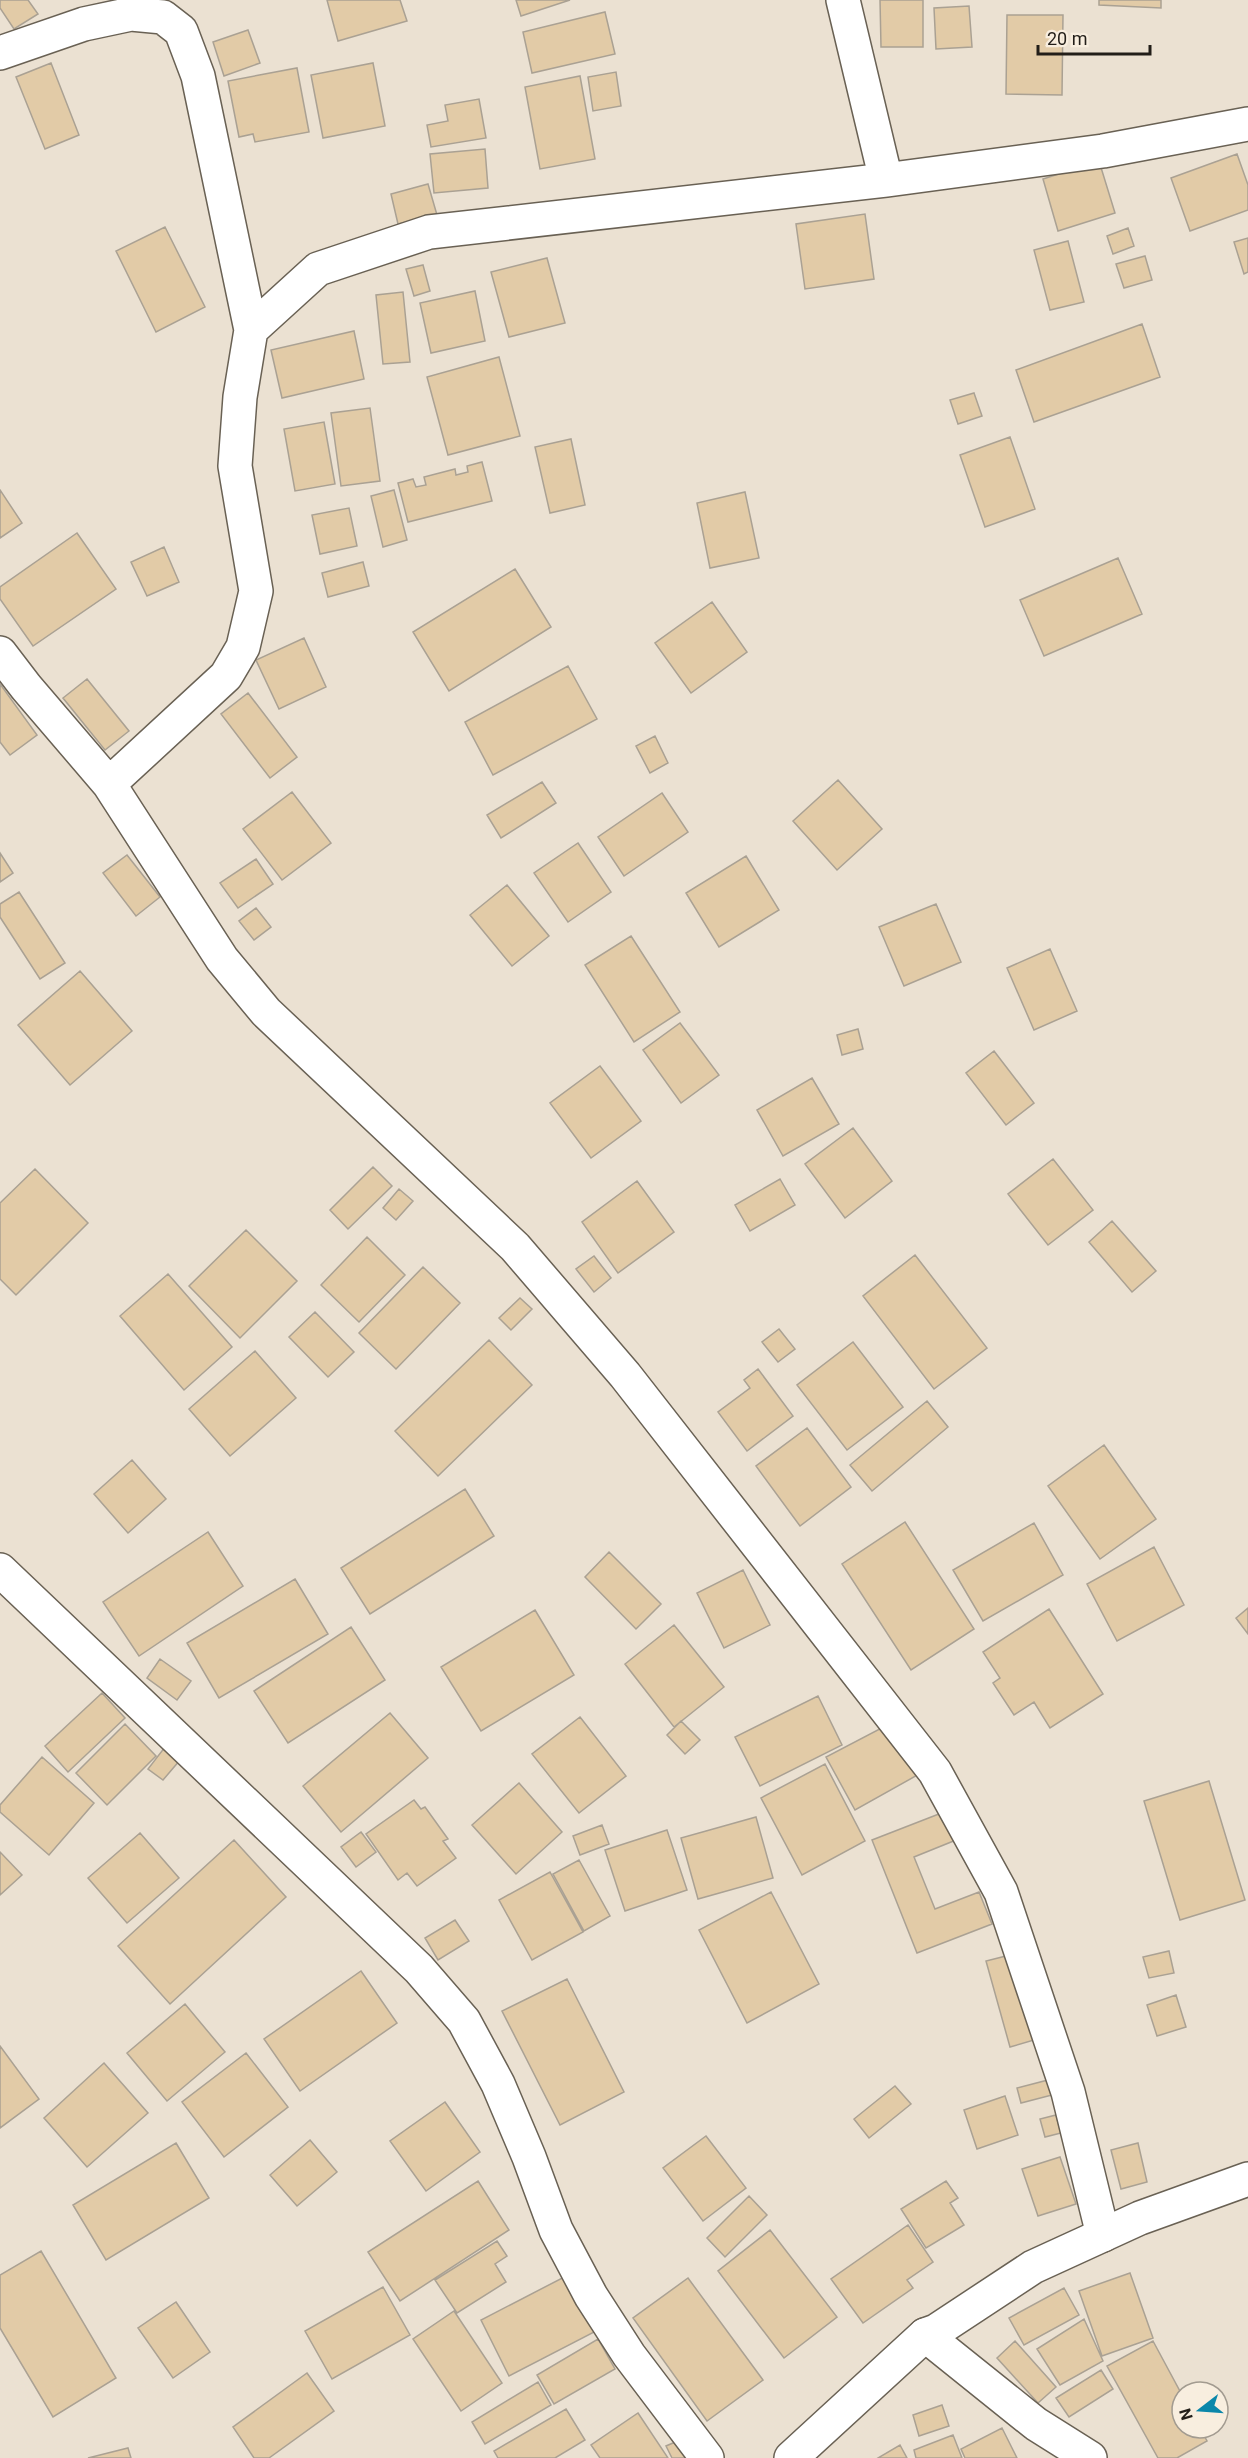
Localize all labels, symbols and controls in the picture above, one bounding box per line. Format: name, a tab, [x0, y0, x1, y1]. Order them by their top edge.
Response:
scale bar	[1038, 18, 1150, 56]
text: 20 m	[1047, 28, 1087, 49]
north arrow	[1170, 2380, 1230, 2440]
text: N	[1175, 2406, 1197, 2422]

